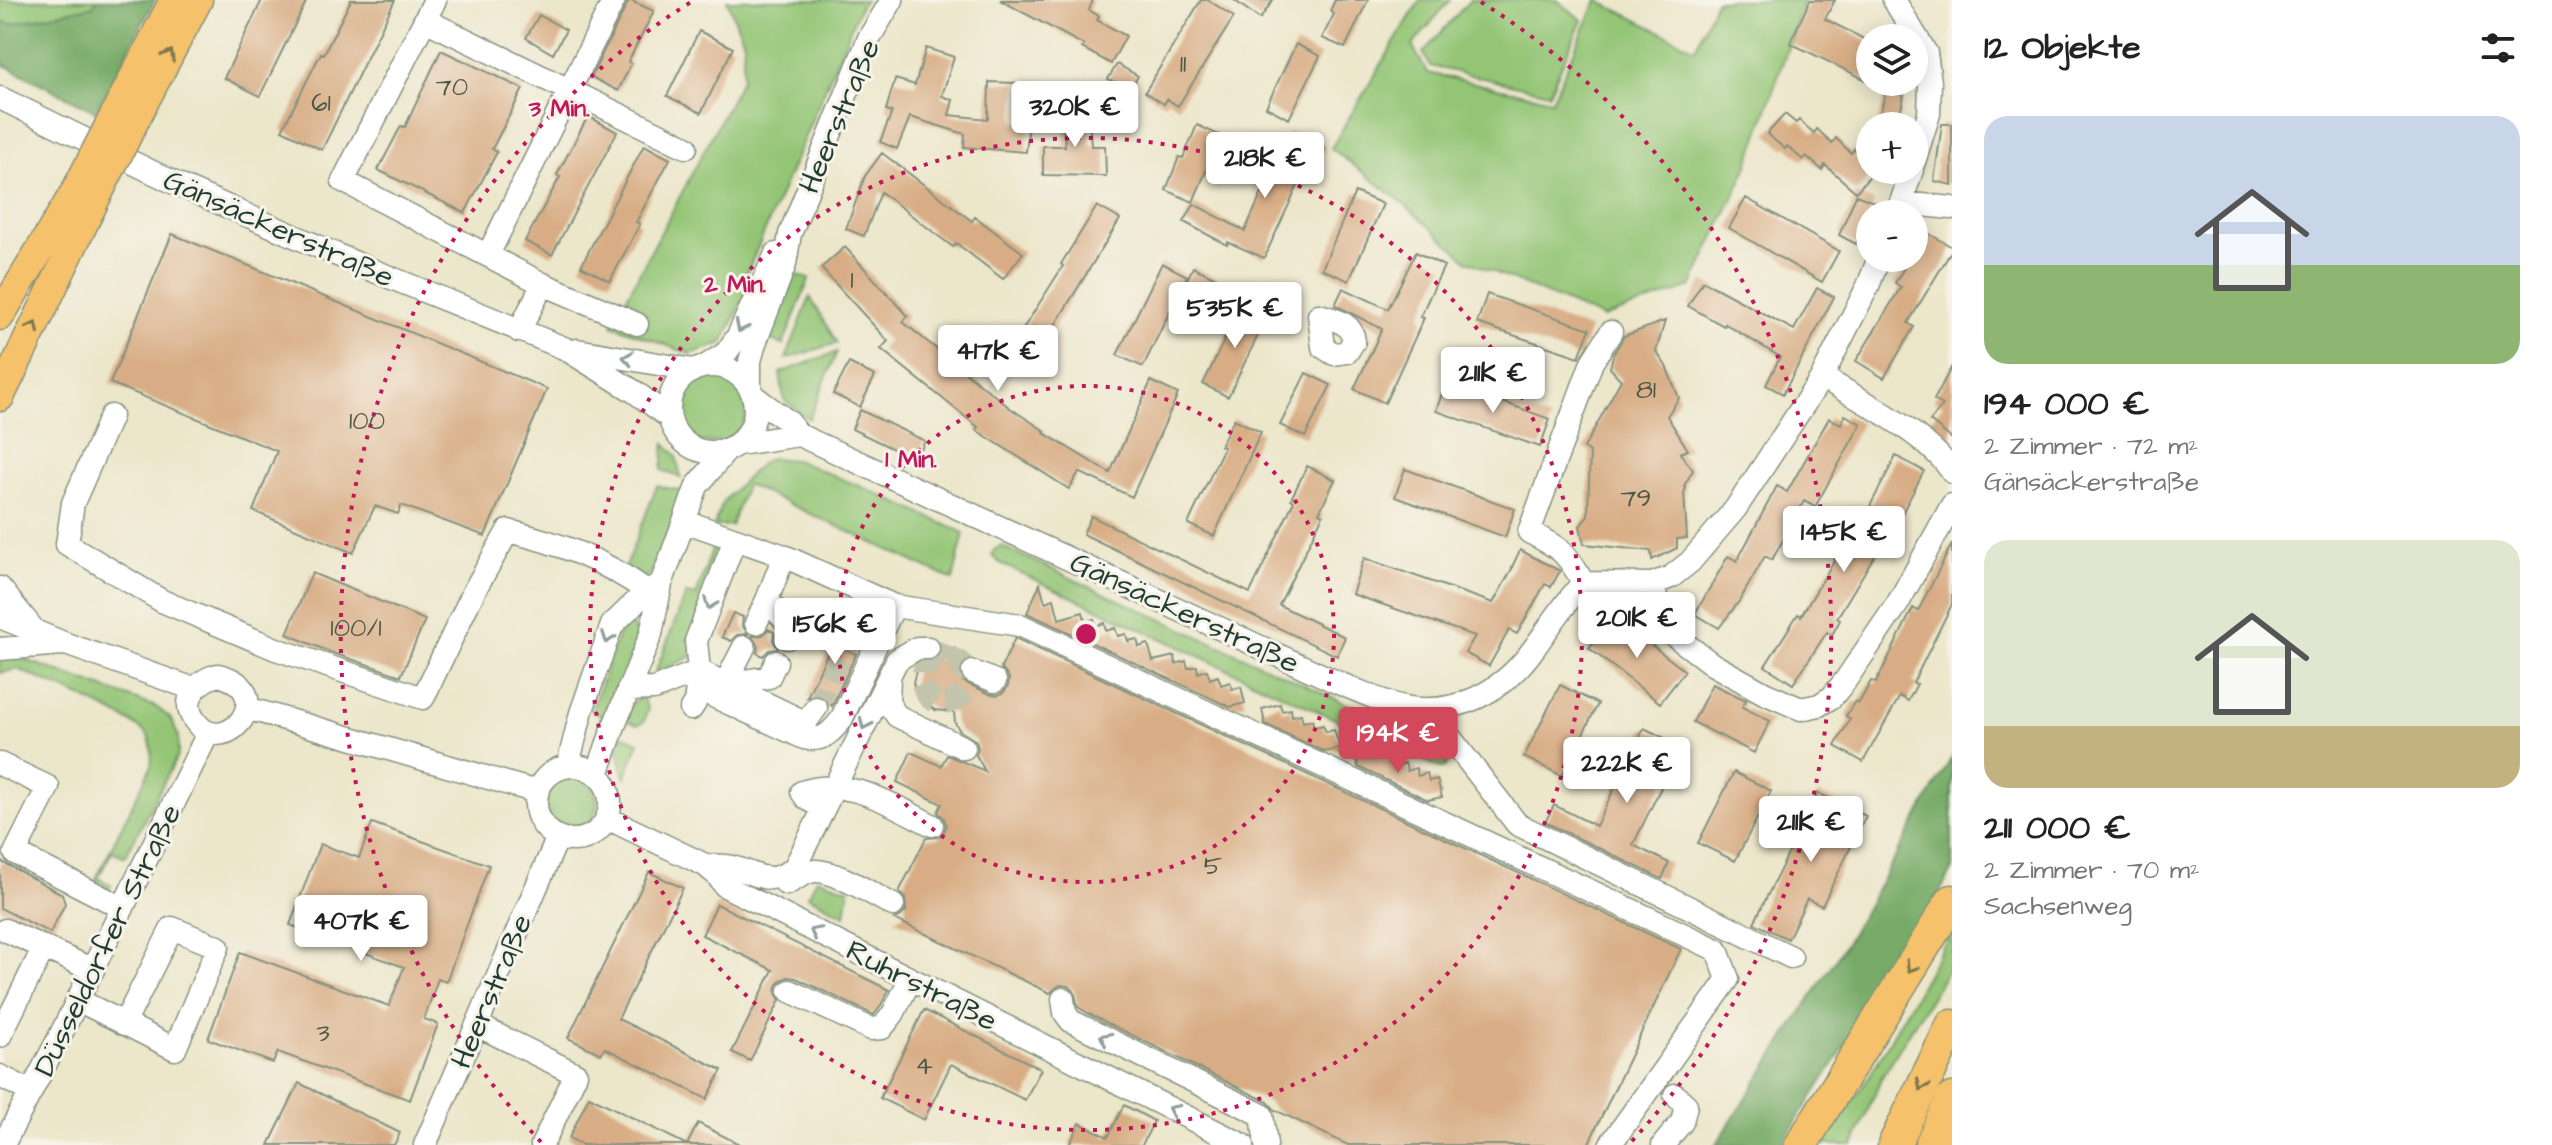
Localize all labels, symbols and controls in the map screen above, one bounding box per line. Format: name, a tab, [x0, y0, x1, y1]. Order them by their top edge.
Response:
map controls	[1856, 24, 1928, 272]
button: layers	[1856, 24, 1928, 96]
text: 12 Objekte	[1984, 24, 2141, 72]
icon: filters	[2476, 26, 2520, 70]
street label: Heerstraße	[789, 33, 891, 200]
house number: 11	[1180, 46, 1186, 82]
one-way arrow	[160, 49, 175, 63]
house number: 70	[436, 69, 468, 105]
pin: 320K €	[1010, 81, 1140, 149]
house number: 61	[311, 85, 331, 121]
text: 320K €	[1029, 89, 1121, 125]
text: 3 Min.	[528, 92, 589, 126]
button: +	[1856, 112, 1928, 184]
pin: 218K €	[1200, 132, 1330, 200]
text: 218K €	[1224, 140, 1306, 176]
street label: Gänsäckerstraße	[157, 159, 400, 299]
icon: home	[2180, 168, 2324, 312]
button: −	[1856, 200, 1928, 272]
house number: 1	[850, 262, 854, 298]
text: 2 Min.	[703, 268, 766, 302]
pin: 535K €	[1170, 282, 1300, 350]
text: 535K €	[1187, 290, 1283, 326]
one-way arrow	[736, 319, 751, 334]
one-way arrow	[24, 320, 40, 335]
pin: 417K €	[933, 325, 1063, 393]
text: 417K €	[956, 333, 1040, 369]
pin: 211K €	[1428, 347, 1558, 415]
one-way arrow	[622, 351, 635, 368]
text: 211K €	[1459, 355, 1527, 391]
house number: 81	[1636, 372, 1656, 408]
text: 194 000 €	[1984, 380, 2149, 428]
house number: 100	[349, 403, 385, 439]
text: 2 Zimmer · 72 m²	[1984, 428, 2198, 464]
text: 1 Min.	[885, 443, 937, 477]
text: Gänsäckerstraße	[1984, 464, 2199, 500]
house number: 79	[1621, 480, 1651, 516]
pin: 145K €	[1779, 506, 1909, 574]
text: 145K €	[1801, 514, 1887, 550]
street label: Gänsäckerstraße	[1063, 541, 1306, 684]
pin: 201K €	[1572, 592, 1702, 660]
icon: home	[2180, 592, 2324, 736]
one-way arrow	[703, 596, 720, 610]
pin: 156K €	[770, 598, 900, 666]
text: 201K €	[1596, 600, 1678, 636]
text: 156K €	[793, 606, 877, 642]
house number: 100/1	[330, 610, 382, 646]
centre of rings	[1072, 620, 1100, 648]
one-way arrow	[601, 630, 618, 644]
pin: 194K €	[1333, 707, 1463, 775]
one-way arrow	[860, 715, 875, 730]
text: 194K €	[1357, 715, 1439, 751]
pin: 222K €	[1562, 737, 1692, 805]
text: 222K €	[1581, 745, 1673, 781]
pin: 211K €	[1746, 796, 1876, 864]
street label: Düsseldorfer Straße	[24, 797, 192, 1084]
text: 211K €	[1777, 804, 1845, 840]
text: 211 000 €	[1984, 804, 2131, 852]
house number: 5	[1204, 848, 1222, 884]
text: 2 Zimmer · 70 m²	[1984, 852, 2200, 888]
text: Sachsenweg	[1984, 888, 2132, 924]
pin: 407K €	[296, 895, 426, 963]
text: 407K €	[313, 903, 409, 939]
street label: Heerstraße	[441, 908, 543, 1075]
one-way arrow	[809, 926, 824, 942]
street label: Ruhrstraße	[839, 930, 1004, 1042]
one-way arrow	[1905, 958, 1921, 973]
house number: 3	[316, 1015, 330, 1051]
one-way arrow	[1098, 1032, 1113, 1047]
house number: 4	[915, 1048, 933, 1084]
one-way arrow	[1916, 1077, 1932, 1092]
one-way arrow	[1167, 1105, 1182, 1120]

